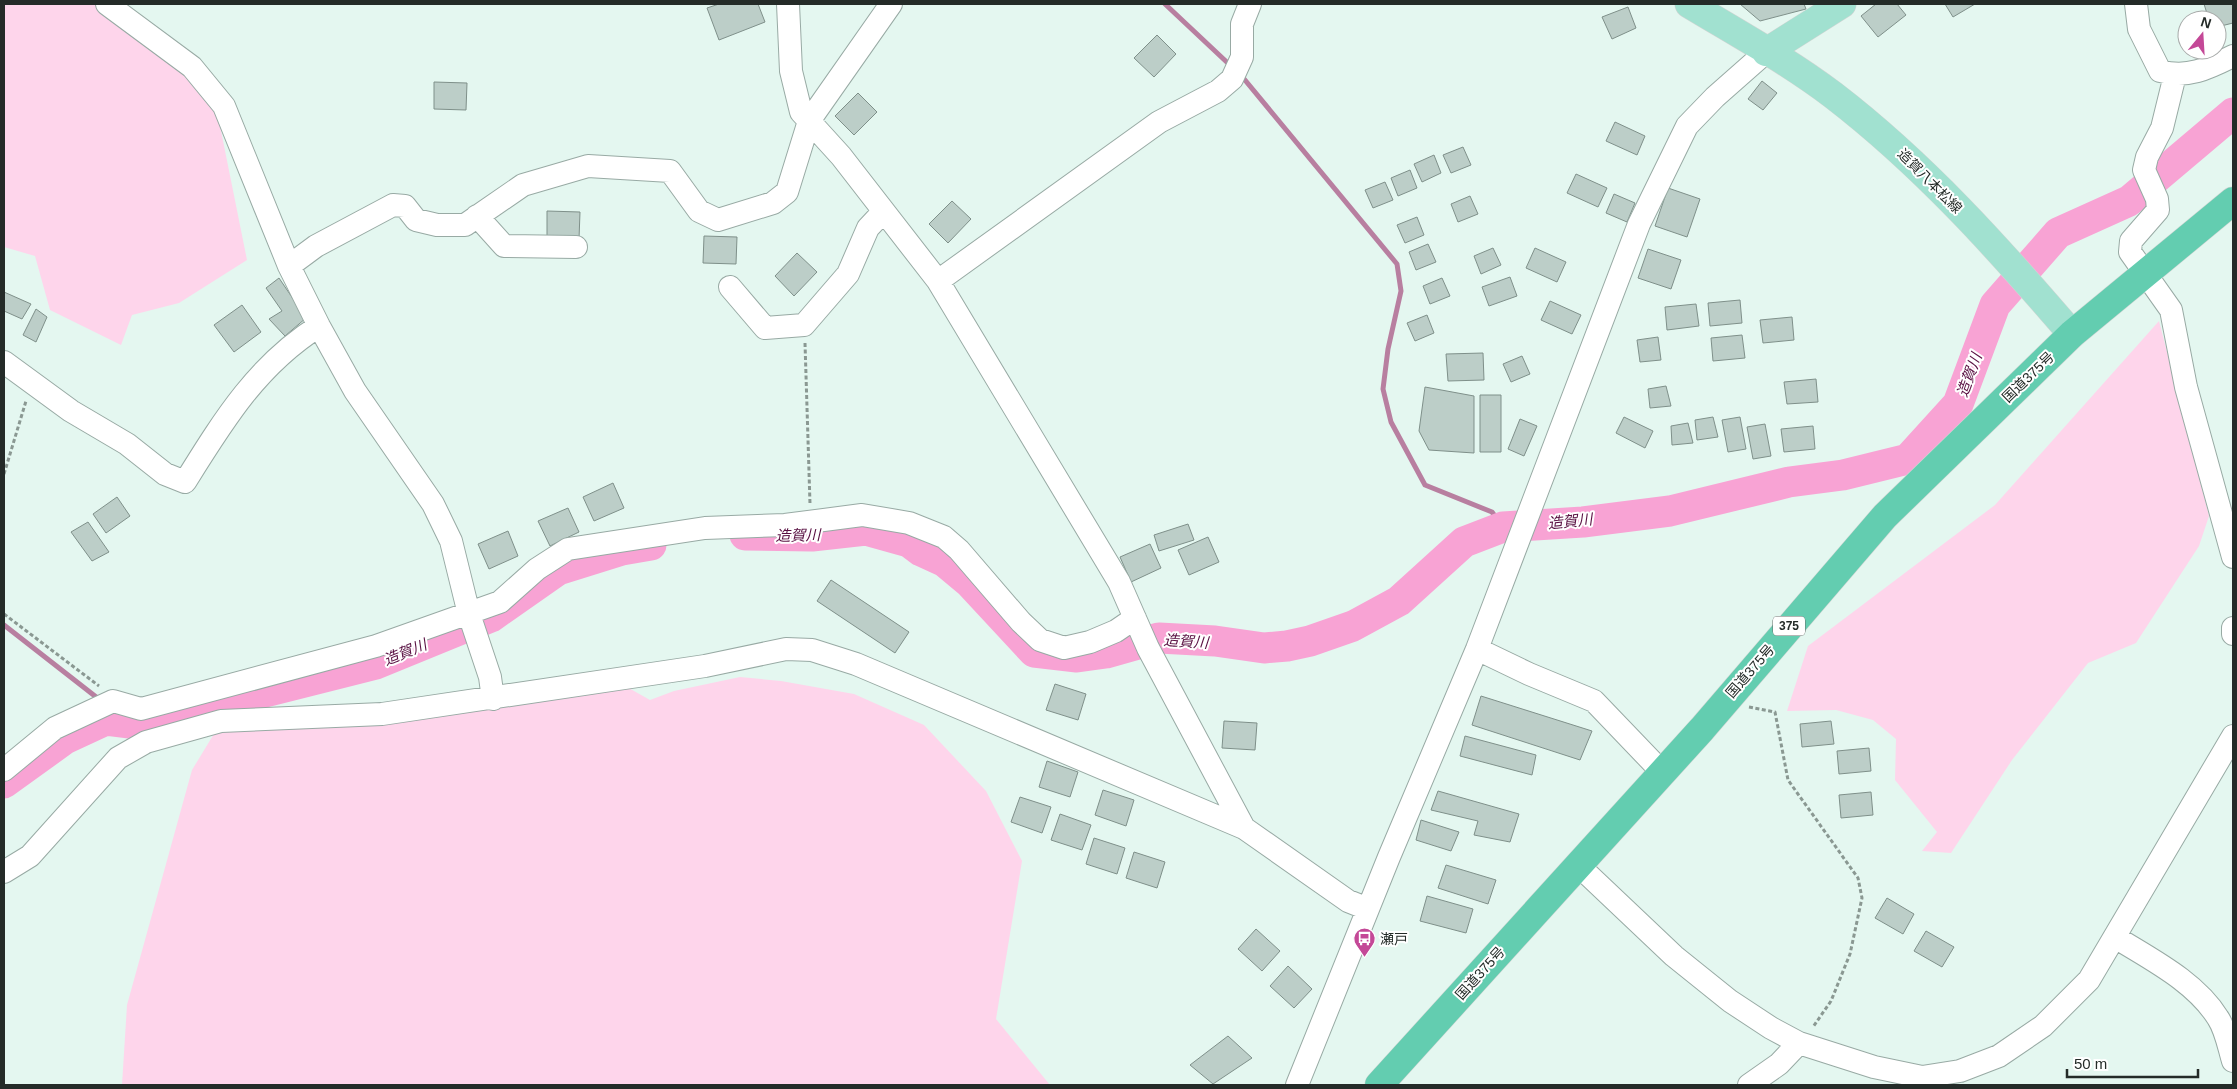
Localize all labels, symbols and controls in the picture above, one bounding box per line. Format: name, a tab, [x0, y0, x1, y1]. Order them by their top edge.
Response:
north arrow	[2177, 10, 2227, 60]
text: N	[2199, 13, 2213, 32]
street label: 造賀八本松線	[1895, 146, 1965, 216]
water label: 造賀川	[1953, 349, 1985, 399]
street label: 国道375号	[1999, 349, 2057, 405]
water label: 造賀川	[1547, 510, 1595, 532]
water label: 造賀川	[775, 526, 823, 544]
road number: 375	[1773, 616, 1805, 636]
water label: 造賀川	[1163, 631, 1211, 651]
water label: 造賀川	[381, 635, 431, 668]
street label: 国道375号	[1723, 641, 1777, 701]
bus stop icon: 瀬戸	[1352, 927, 1376, 958]
place label: 瀬戸	[1380, 931, 1408, 947]
street label: 国道375号	[1452, 943, 1508, 1003]
scale bar	[2067, 1046, 2198, 1078]
text: 50 m	[2074, 1055, 2107, 1072]

